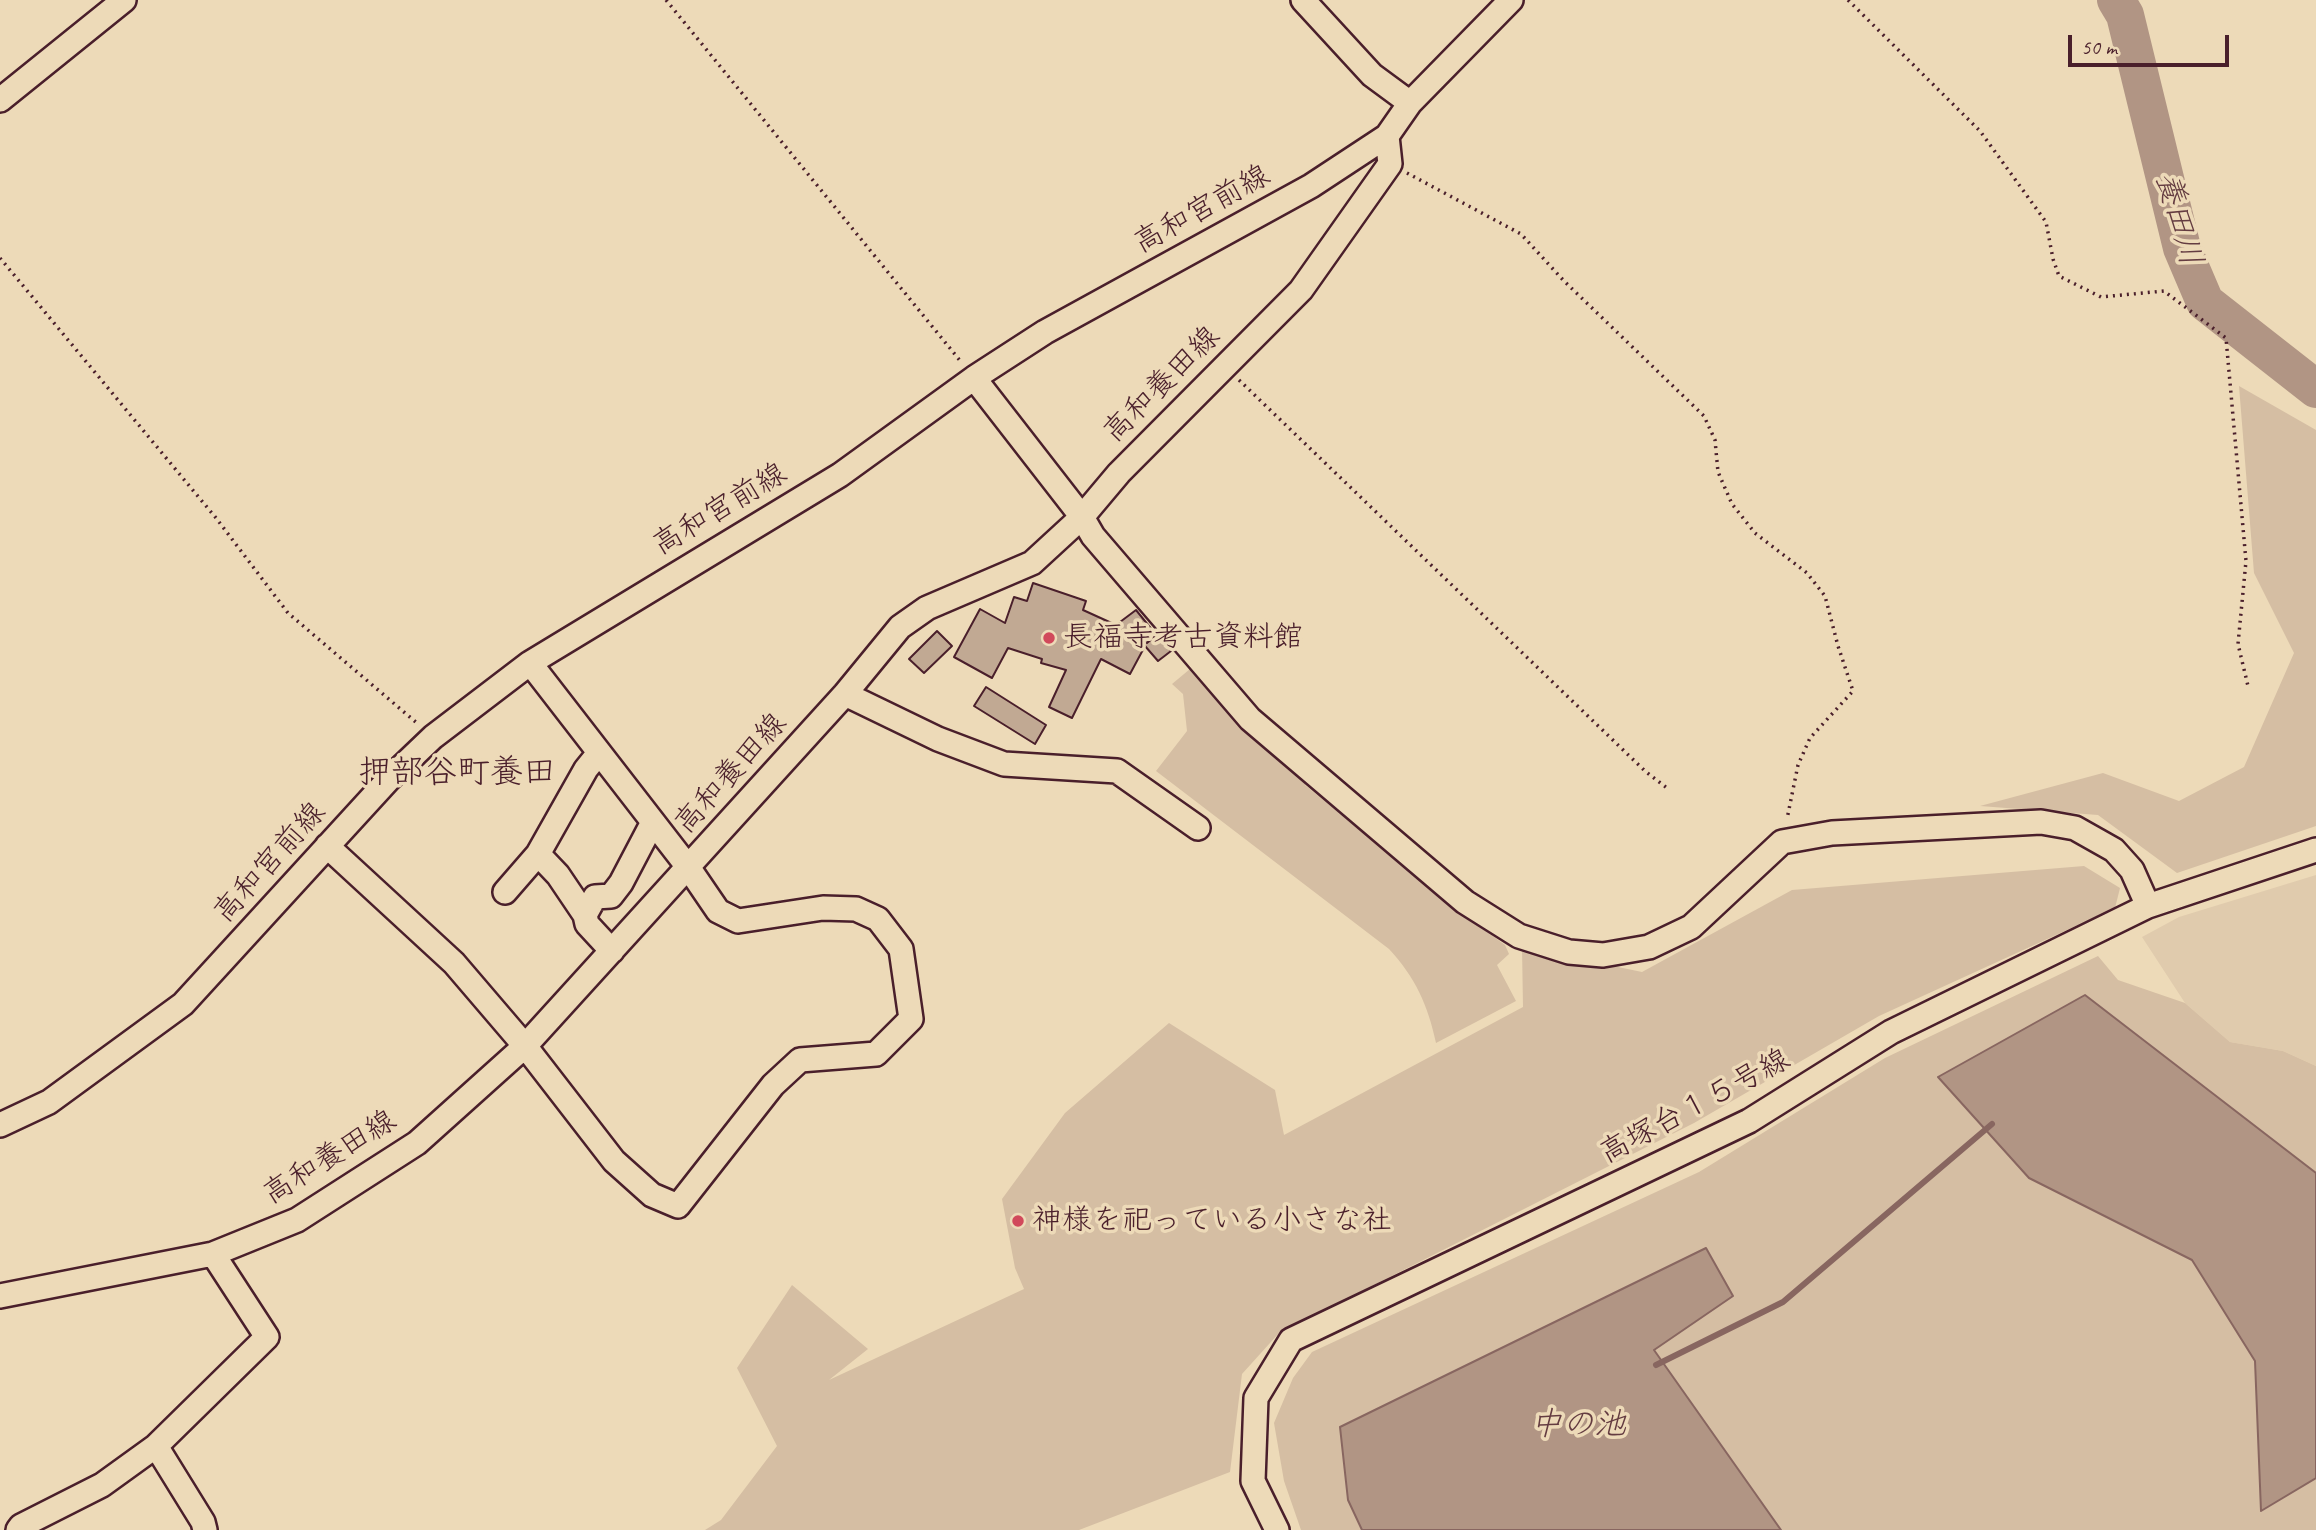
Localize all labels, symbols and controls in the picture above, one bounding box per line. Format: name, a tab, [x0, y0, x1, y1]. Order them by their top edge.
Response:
scale bar	[2071, 21, 2232, 65]
text: 50 m	[2081, 34, 2117, 60]
street label: 高和宮前線	[1128, 158, 1276, 262]
water label: 養田川	[2146, 168, 2210, 270]
street label: 高和養田線	[1096, 319, 1228, 451]
street label: 高和宮前線	[646, 456, 794, 564]
place label: 長福寺考古資料館	[1063, 620, 1303, 656]
marker: 長福寺考古資料館	[1041, 630, 1057, 646]
street label: 高和養田線	[667, 706, 795, 842]
district label: 押部谷町養田	[358, 753, 556, 793]
street label: 高和宮前線	[206, 795, 334, 931]
street label: 高塚台１５号線	[1594, 1042, 1796, 1172]
street label: 高和養田線	[257, 1103, 403, 1213]
place label: 神様を祀っている小さな社	[1032, 1203, 1392, 1239]
marker: 神様を祀っている小さな社	[1010, 1213, 1026, 1229]
water label: 中の池	[1530, 1407, 1626, 1445]

